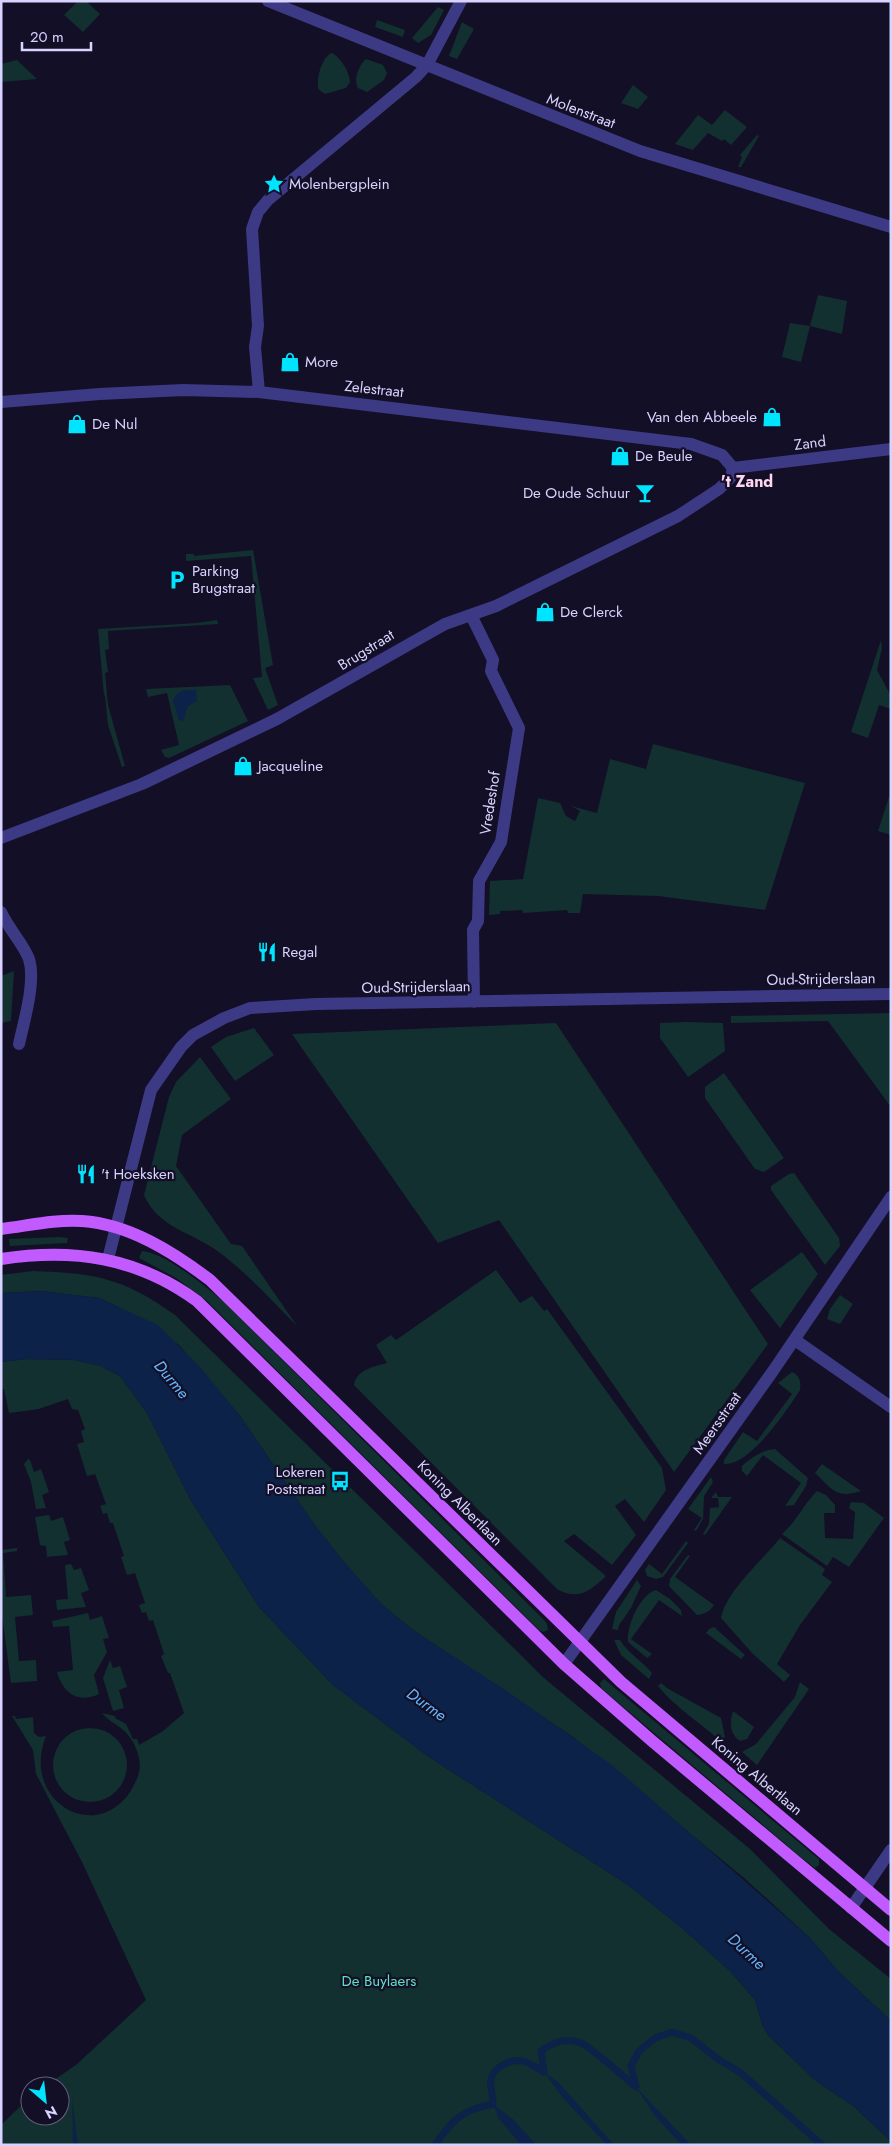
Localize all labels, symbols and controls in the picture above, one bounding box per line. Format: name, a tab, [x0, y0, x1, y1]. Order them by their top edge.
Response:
scale bar	[22, 20, 91, 52]
text: 20 m	[30, 26, 64, 48]
street label: Molenstraat	[543, 88, 619, 134]
place icon: Molenbergplein	[263, 173, 285, 195]
place label: Molenbergplein	[289, 173, 390, 195]
shop icon: More	[279, 351, 301, 373]
place label: More	[305, 351, 338, 373]
street label: Zelestraat	[343, 375, 405, 403]
place label: Van den Abbeele	[647, 406, 757, 428]
shop icon: Van den Abbeele	[761, 406, 783, 428]
shop icon: De Nul	[66, 413, 88, 435]
place label: De Nul	[92, 413, 137, 435]
street label: Zand	[793, 430, 827, 456]
shop icon: De Beule	[609, 445, 631, 467]
place label: De Beule	[635, 445, 693, 467]
district label: 't Zand	[721, 470, 773, 493]
place label: De Oude Schuur	[523, 482, 631, 504]
bar icon: De Oude Schuur	[634, 482, 656, 504]
place label: Parking Brugstraat	[192, 560, 255, 599]
parking icon: Parking Brugstraat	[166, 569, 188, 591]
shop icon: De Clerck	[534, 601, 556, 623]
place label: De Clerck	[560, 601, 623, 623]
street label: Brugstraat	[334, 624, 399, 676]
shop icon: Jacqueline	[232, 755, 254, 777]
place label: Jacqueline	[256, 755, 323, 777]
street label: Vredeshof	[474, 769, 506, 836]
restaurant icon: Regal	[256, 941, 278, 963]
place label: Regal	[282, 941, 317, 963]
street label: Oud-Strijderslaan	[766, 967, 876, 991]
street label: Oud-Strijderslaan	[361, 975, 471, 999]
restaurant icon: 't Hoeksken	[75, 1163, 97, 1185]
place label: 't Hoeksken	[101, 1163, 175, 1185]
water label: Durme	[149, 1355, 195, 1404]
street label: Meersstraat	[687, 1387, 747, 1459]
street label: Koning Albertlaan	[412, 1455, 508, 1551]
place label: Lokeren Poststraat	[267, 1461, 325, 1500]
bus stop icon: Lokeren Poststraat	[329, 1470, 351, 1492]
water label: Durme	[402, 1682, 451, 1727]
street label: Koning Albertlaan	[707, 1731, 807, 1821]
water label: Durme	[723, 1928, 771, 1975]
park label: De Buylaers	[342, 1970, 416, 1992]
north arrow	[20, 2076, 70, 2126]
text: N	[41, 2101, 61, 2124]

